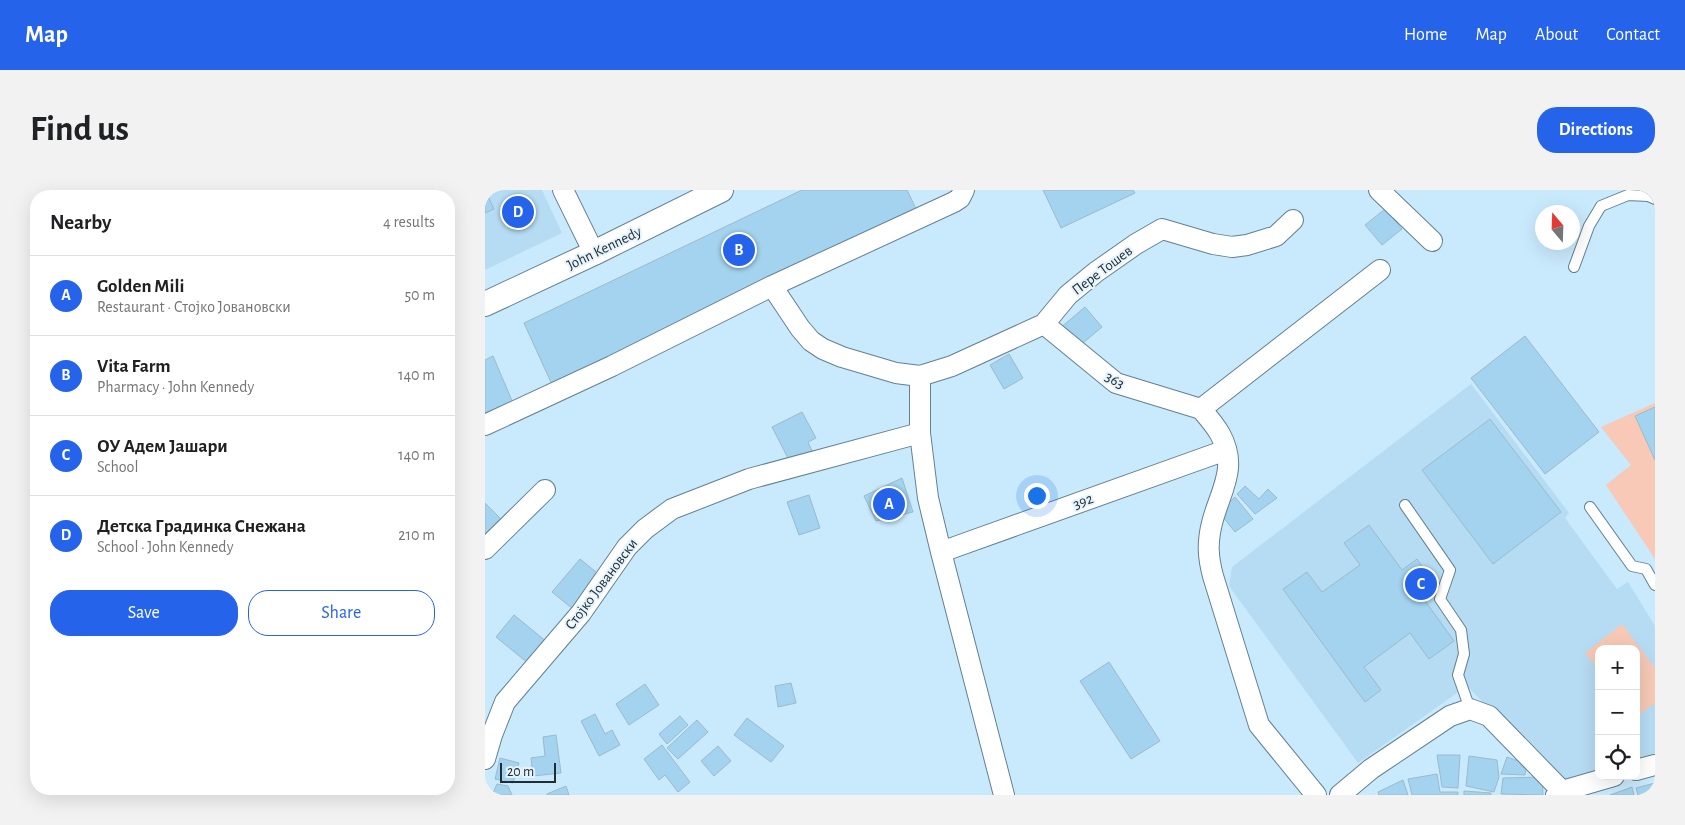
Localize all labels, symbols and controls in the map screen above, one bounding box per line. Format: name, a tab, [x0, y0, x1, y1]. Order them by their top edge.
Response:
text: Map	[25, 23, 68, 47]
text: Home	[1404, 26, 1447, 44]
text: Map	[1475, 26, 1507, 44]
text: About	[1535, 26, 1578, 44]
text: Contact	[1606, 26, 1660, 44]
button: Directions	[1537, 107, 1655, 153]
text: Find us	[30, 112, 129, 147]
pin: D	[502, 193, 534, 231]
north arrow	[1535, 205, 1580, 250]
text: Nearby	[50, 212, 111, 233]
text: 4 results	[383, 214, 435, 230]
street label: John Kennedy	[565, 224, 644, 273]
pin: B	[723, 231, 755, 269]
street label: Пере Тошев	[1069, 243, 1135, 298]
text: Golden Mili	[97, 277, 184, 296]
text: A	[61, 287, 71, 303]
text: 50 m	[404, 287, 435, 303]
text: Restaurant · Стојко Јовановски	[97, 299, 291, 315]
text: Vita Farm	[97, 357, 171, 376]
text: B	[61, 367, 71, 383]
text: 140 m	[398, 367, 435, 383]
street label: 363	[1103, 369, 1127, 392]
text: Pharmacy · John Kennedy	[97, 379, 254, 395]
text: ОУ Адем Јашари	[97, 437, 228, 456]
text: C	[62, 447, 70, 463]
text: 140 m	[398, 447, 435, 463]
text: School	[97, 459, 138, 475]
your location	[1024, 483, 1050, 509]
pin: A	[873, 485, 905, 523]
street label: 392	[1071, 491, 1095, 512]
text: Детска Градинка Снежана	[97, 517, 306, 536]
text: D	[61, 527, 71, 543]
text: 210 m	[398, 527, 435, 543]
street label: Стојко Јовановски	[562, 536, 640, 633]
text: School · John Kennedy	[97, 539, 233, 555]
pin: C	[1405, 565, 1437, 603]
button: Save	[50, 590, 238, 636]
button: Share	[248, 590, 435, 636]
map controls	[1595, 645, 1640, 780]
button: +	[1595, 645, 1640, 690]
button: −	[1595, 690, 1640, 735]
button: locate	[1595, 735, 1640, 780]
scale bar	[500, 760, 556, 783]
text: 20 m	[507, 765, 534, 779]

